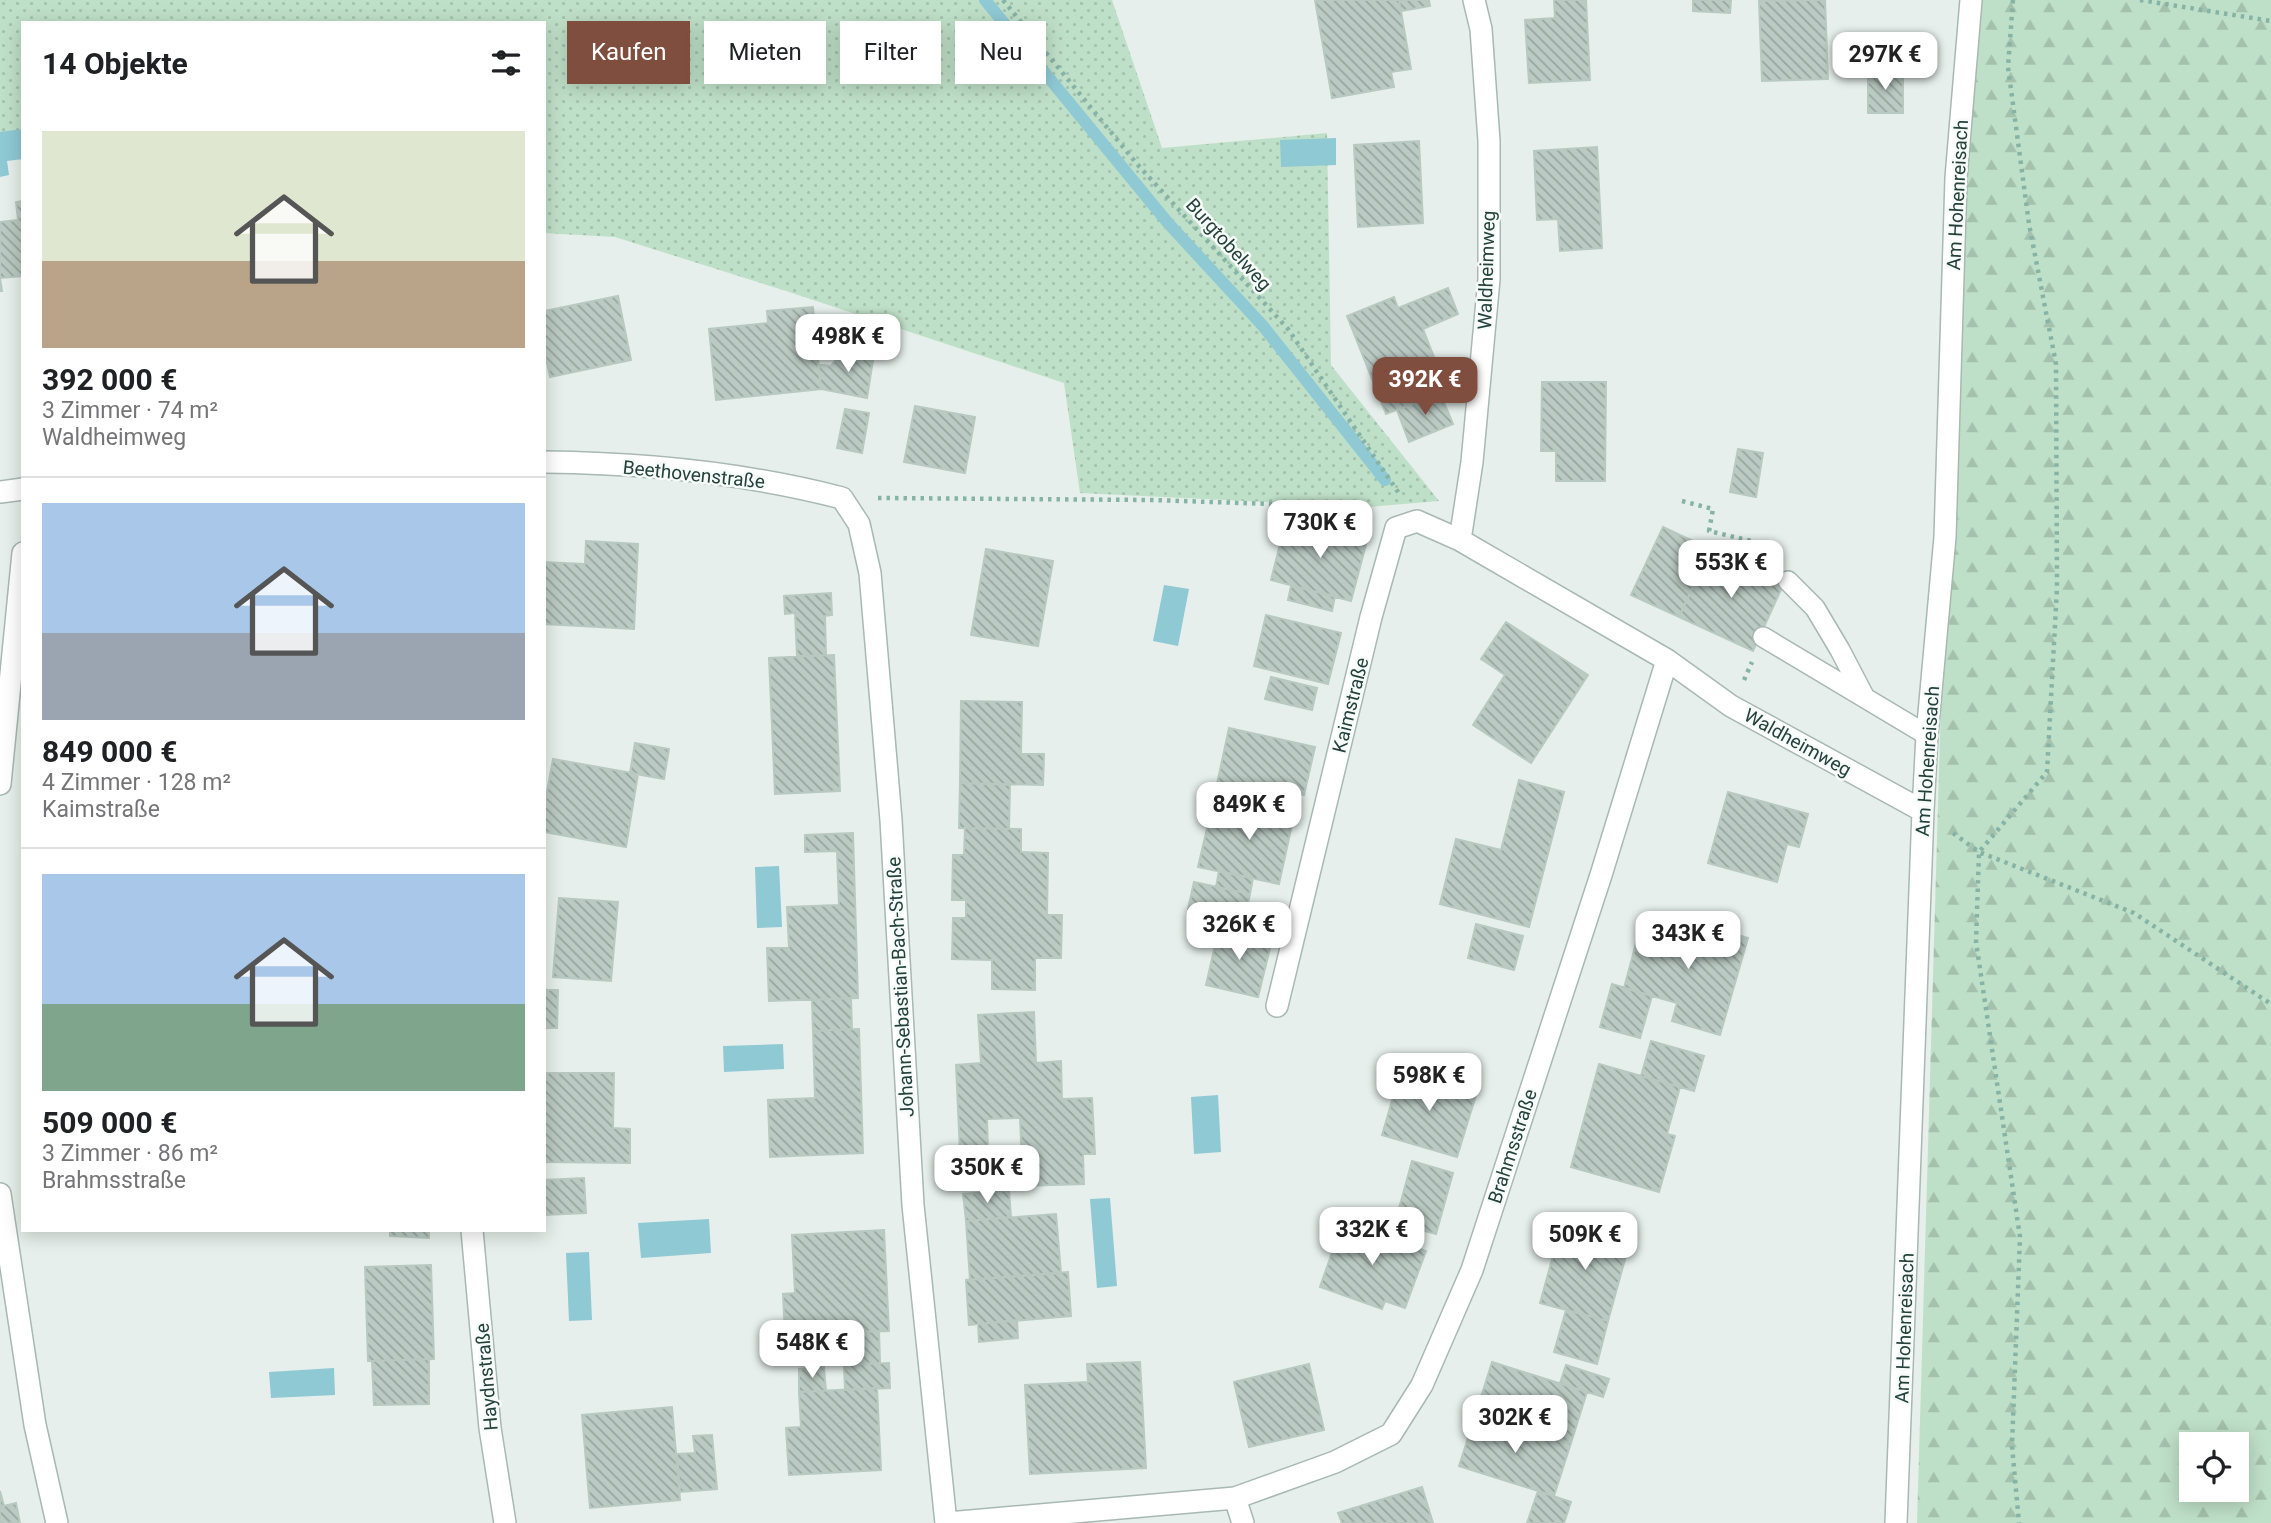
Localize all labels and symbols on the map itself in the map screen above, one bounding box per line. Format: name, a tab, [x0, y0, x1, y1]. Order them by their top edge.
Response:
pin: 297K €	[1828, 32, 1942, 92]
street label: Am Hohenreisach	[1942, 119, 1973, 271]
street label: Burgtobelweg	[1181, 193, 1276, 295]
street label: Waldheimweg	[1473, 210, 1500, 330]
pin: 498K €	[791, 314, 905, 374]
pin: 392K €	[1368, 358, 1482, 417]
street label: Beethovenstraße	[622, 456, 766, 493]
pin: 730K €	[1263, 500, 1377, 560]
pin: 553K €	[1674, 540, 1788, 600]
street label: Kaimstraße	[1328, 655, 1373, 755]
street label: Am Hohenreisach	[1911, 685, 1944, 837]
street label: Waldheimweg	[1740, 704, 1855, 781]
pin: 849K €	[1192, 782, 1306, 842]
street label: Johann-Sebastian-Bach-Straße	[882, 856, 919, 1118]
pin: 326K €	[1182, 902, 1296, 962]
pin: 343K €	[1631, 912, 1745, 971]
pin: 598K €	[1372, 1054, 1486, 1113]
street label: Brahmsstraße	[1483, 1086, 1542, 1206]
pin: 350K €	[930, 1146, 1044, 1205]
pin: 332K €	[1315, 1208, 1429, 1267]
pin: 509K €	[1528, 1212, 1642, 1272]
street label: Am Hohenreisach	[1890, 1252, 1919, 1404]
pin: 548K €	[755, 1320, 869, 1380]
street label: Haydnstraße	[470, 1322, 503, 1432]
pin: 302K €	[1458, 1396, 1572, 1455]

